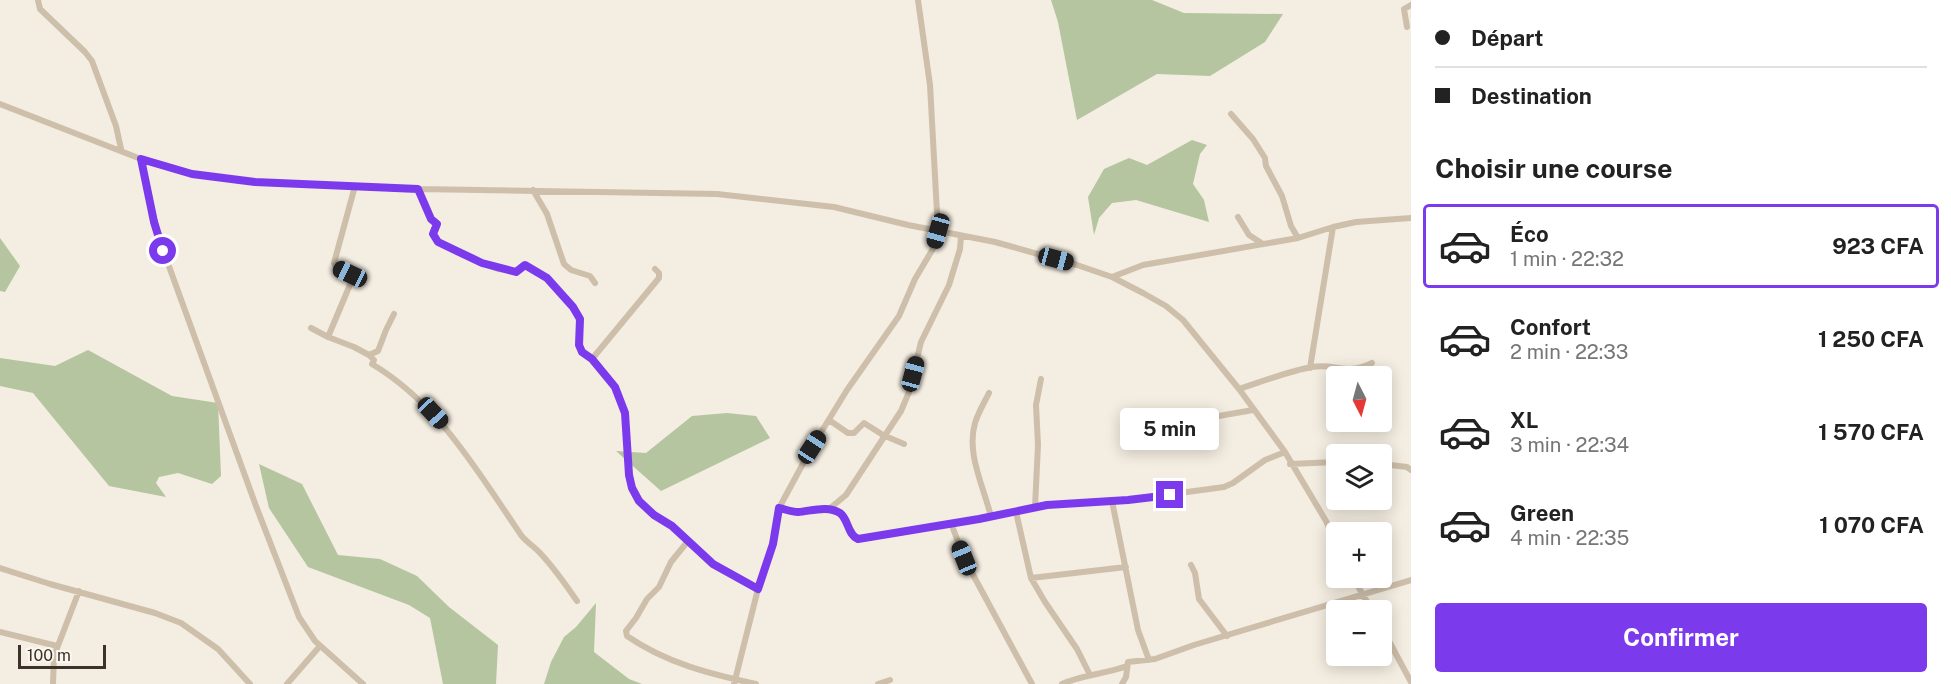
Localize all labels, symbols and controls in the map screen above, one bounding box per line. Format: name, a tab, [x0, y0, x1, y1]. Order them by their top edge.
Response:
text: Départ	[1471, 25, 1543, 51]
text: Destination	[1471, 83, 1592, 109]
text: Choisir une course	[1435, 152, 1673, 184]
car	[924, 211, 952, 251]
icon: car	[1438, 219, 1492, 273]
text: Éco	[1510, 221, 1549, 247]
text: 923 CFA	[1832, 233, 1924, 259]
route start	[149, 237, 176, 264]
car	[1036, 246, 1076, 272]
text: 1 min · 22:32	[1510, 247, 1624, 271]
car	[330, 258, 370, 290]
icon: car	[1438, 312, 1492, 366]
text: Confort	[1510, 314, 1591, 340]
text: 1 250 CFA	[1818, 326, 1924, 352]
text: 2 min · 22:33	[1510, 340, 1628, 364]
car	[900, 354, 926, 394]
north arrow	[1326, 366, 1392, 432]
map controls	[1326, 366, 1392, 666]
car	[414, 394, 452, 432]
icon: car	[1438, 405, 1492, 459]
text: XL	[1510, 407, 1538, 433]
callout: 5 min	[1120, 408, 1220, 450]
text: 5 min	[1143, 417, 1196, 441]
text: 1 570 CFA	[1818, 419, 1924, 445]
car	[795, 427, 829, 467]
text: 3 min · 22:34	[1510, 433, 1629, 457]
button: layers	[1326, 444, 1392, 510]
route end	[1156, 481, 1183, 508]
icon: car	[1438, 498, 1492, 552]
text: Green	[1510, 500, 1574, 526]
text: 1 070 CFA	[1819, 512, 1924, 538]
button: +	[1326, 522, 1392, 588]
text: 4 min · 22:35	[1510, 526, 1629, 550]
car	[949, 538, 979, 578]
button: −	[1326, 600, 1392, 666]
button: Confirmer	[1435, 603, 1927, 672]
scale bar	[18, 642, 106, 670]
text: 100 m	[27, 646, 71, 665]

